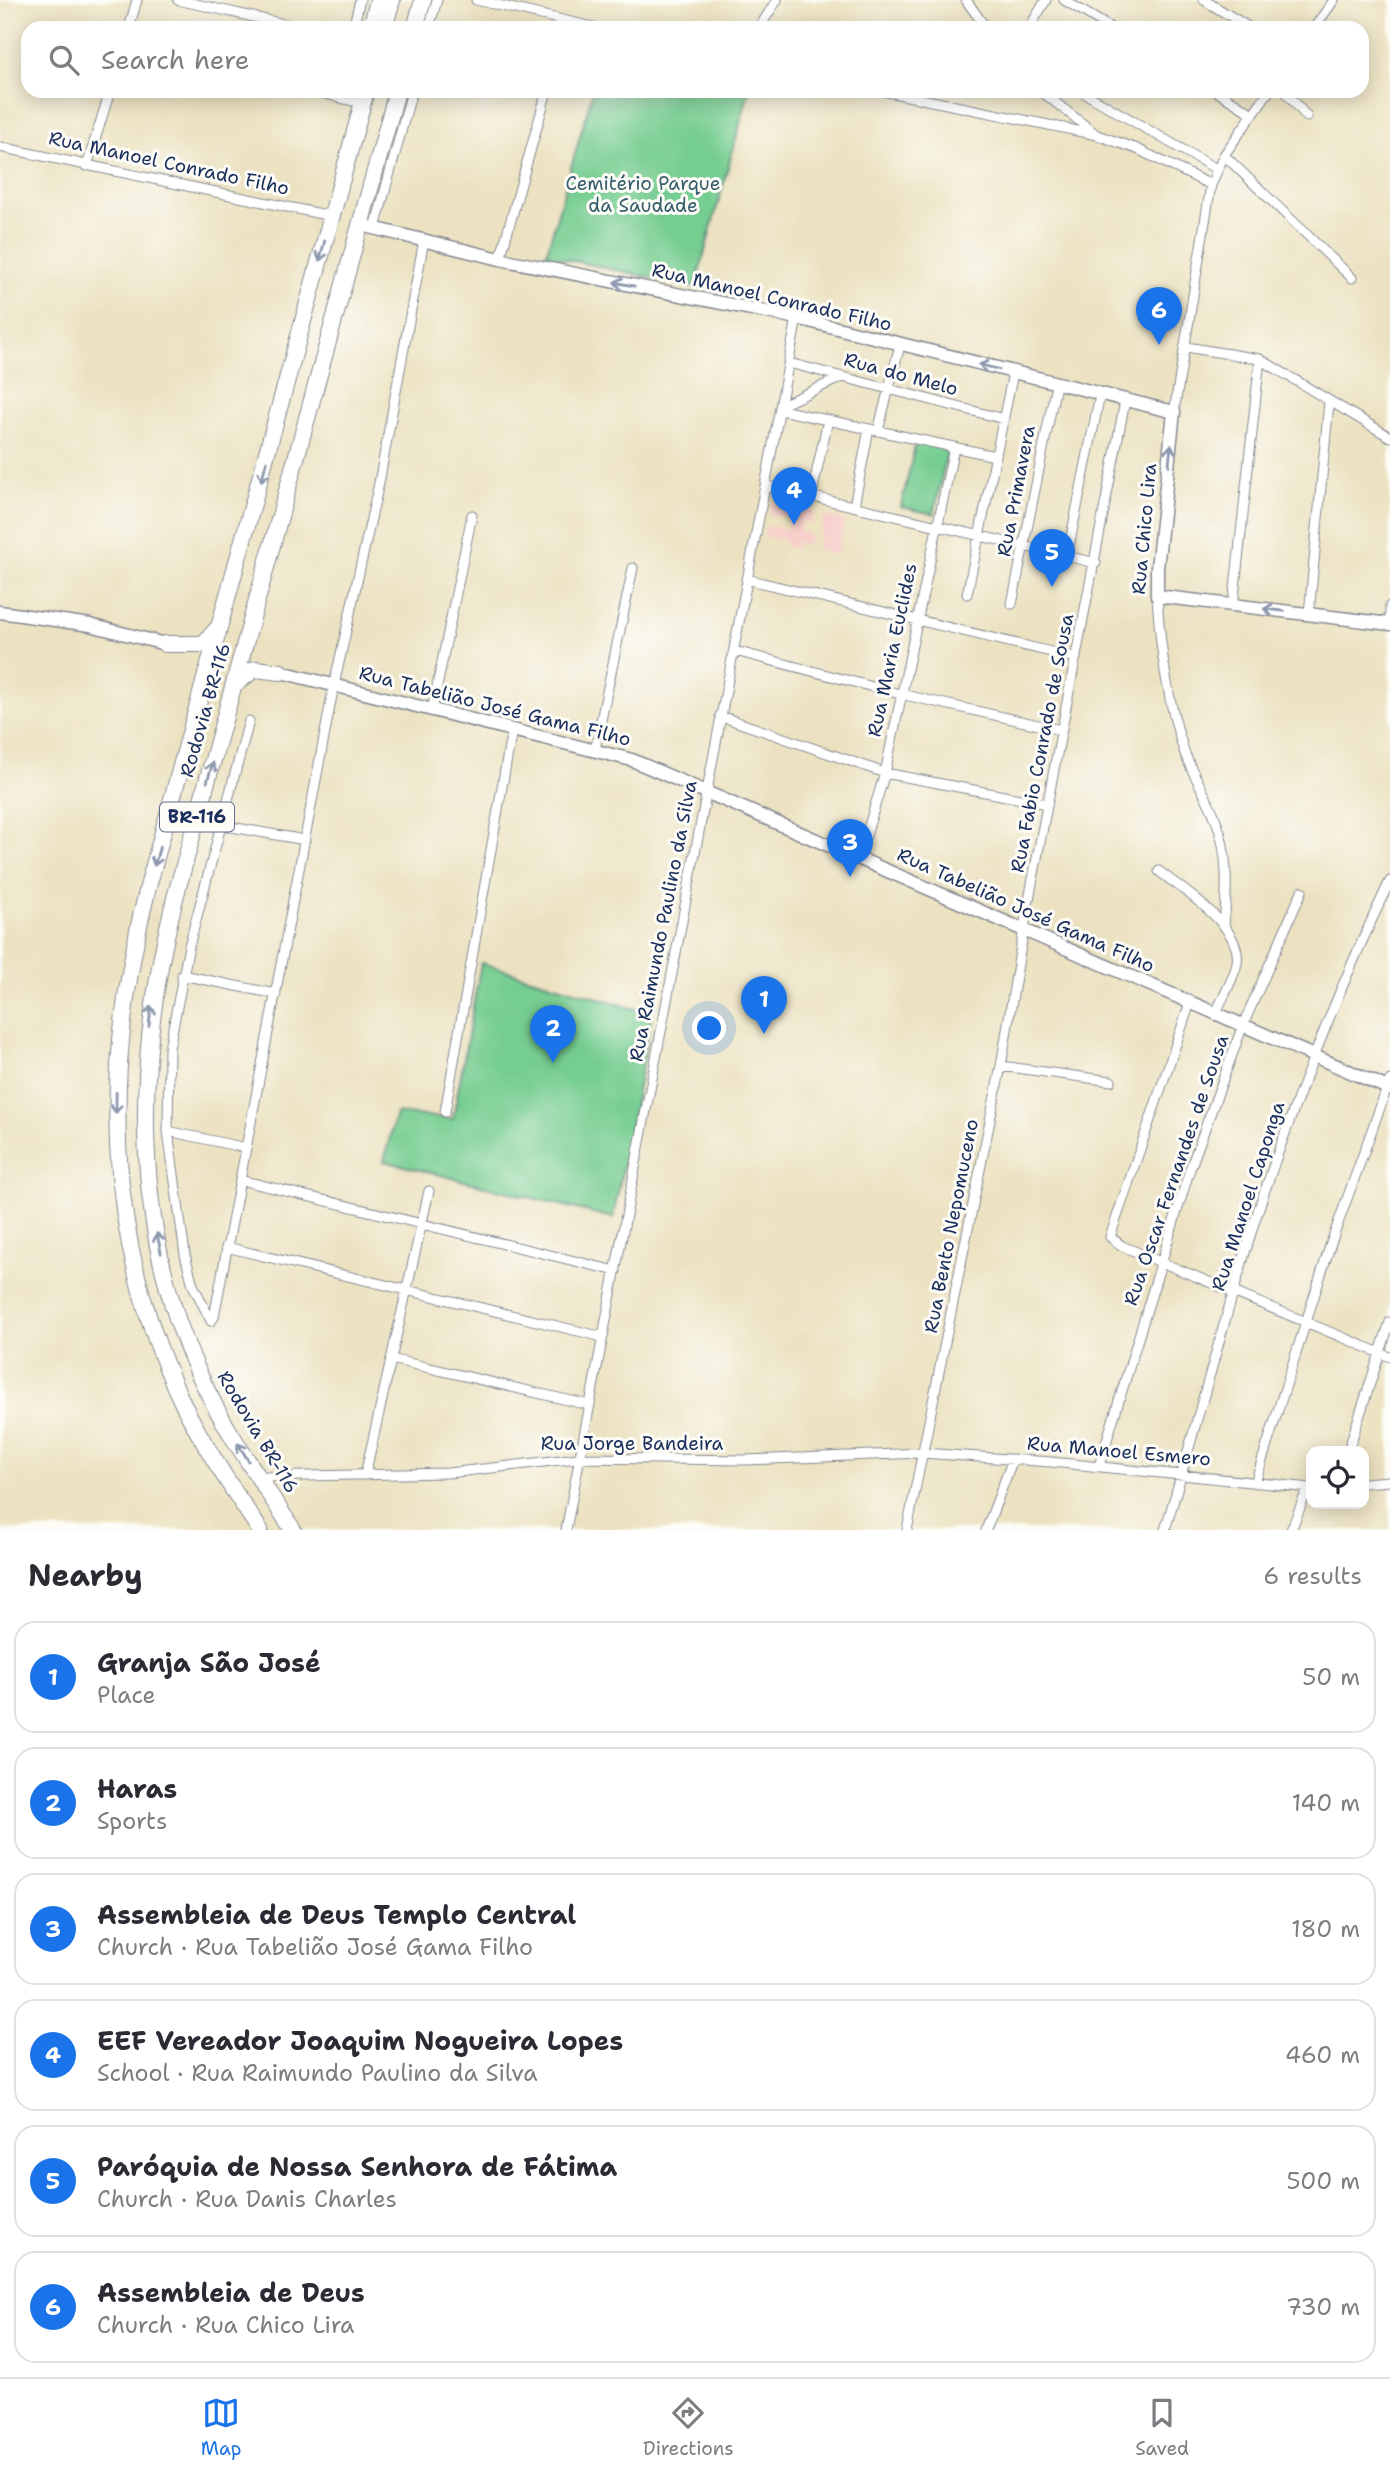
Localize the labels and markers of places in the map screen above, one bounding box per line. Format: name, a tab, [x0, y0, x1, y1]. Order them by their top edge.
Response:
pin: 6	[1136, 287, 1182, 345]
pin: 4	[771, 467, 817, 525]
pin: 5	[1029, 529, 1075, 587]
pin: 3	[827, 819, 873, 877]
pin: 1	[741, 976, 787, 1034]
pin: 2	[530, 1005, 576, 1063]

